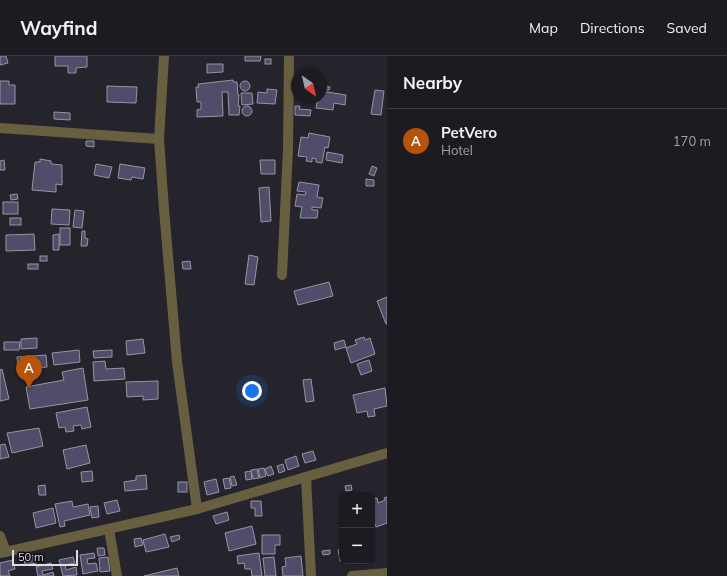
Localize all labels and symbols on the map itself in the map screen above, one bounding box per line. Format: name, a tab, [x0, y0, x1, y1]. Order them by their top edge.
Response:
north arrow	[291, 68, 327, 104]
pin: A	[16, 355, 42, 388]
your location	[242, 381, 262, 401]
scale bar	[12, 548, 78, 567]

